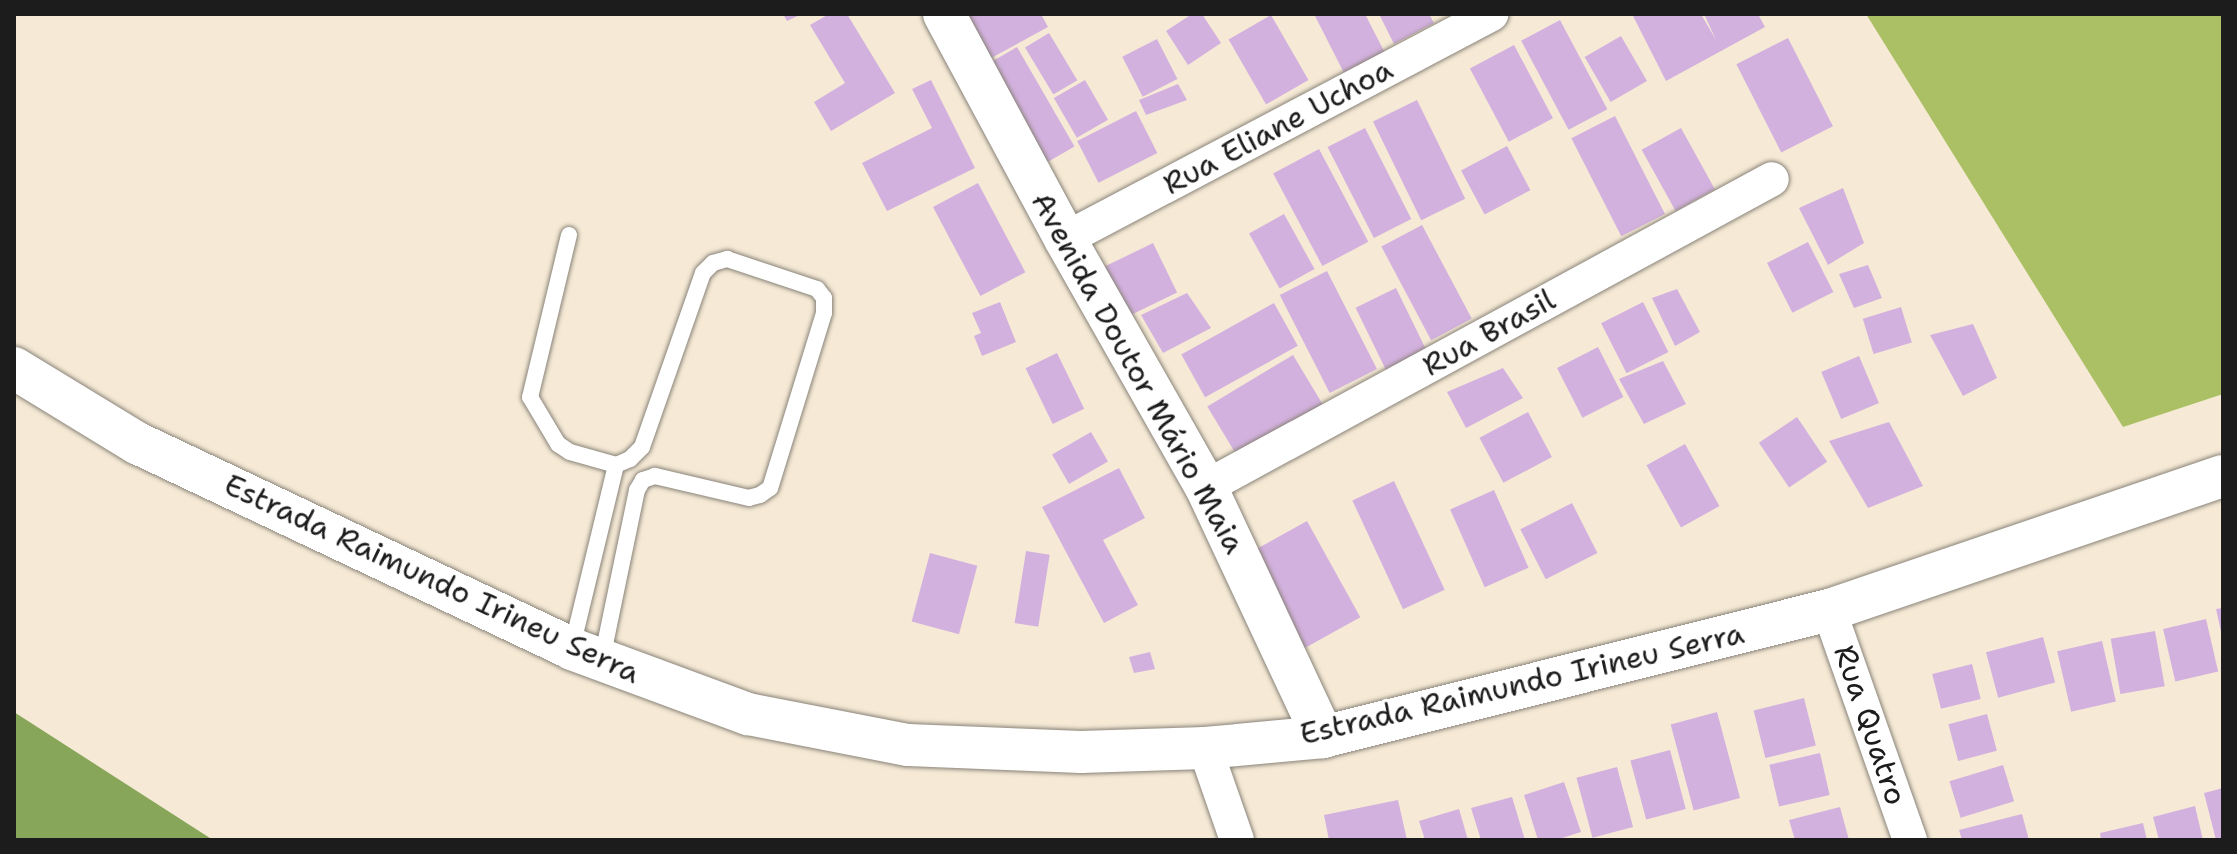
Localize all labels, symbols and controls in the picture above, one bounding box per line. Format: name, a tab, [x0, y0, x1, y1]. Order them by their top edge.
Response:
street label: Rua Eliane Uchoa	[1157, 51, 1399, 203]
street label: Avenida Doutor Mário Maia	[1023, 186, 1253, 560]
street label: Rua Brasil	[1416, 282, 1562, 384]
street label: Estrada Raimundo Irineu Serra	[218, 467, 646, 691]
street label: Estrada Raimundo Irineu Serra	[1297, 615, 1747, 753]
street label: Rua Quatro	[1826, 640, 1914, 810]

